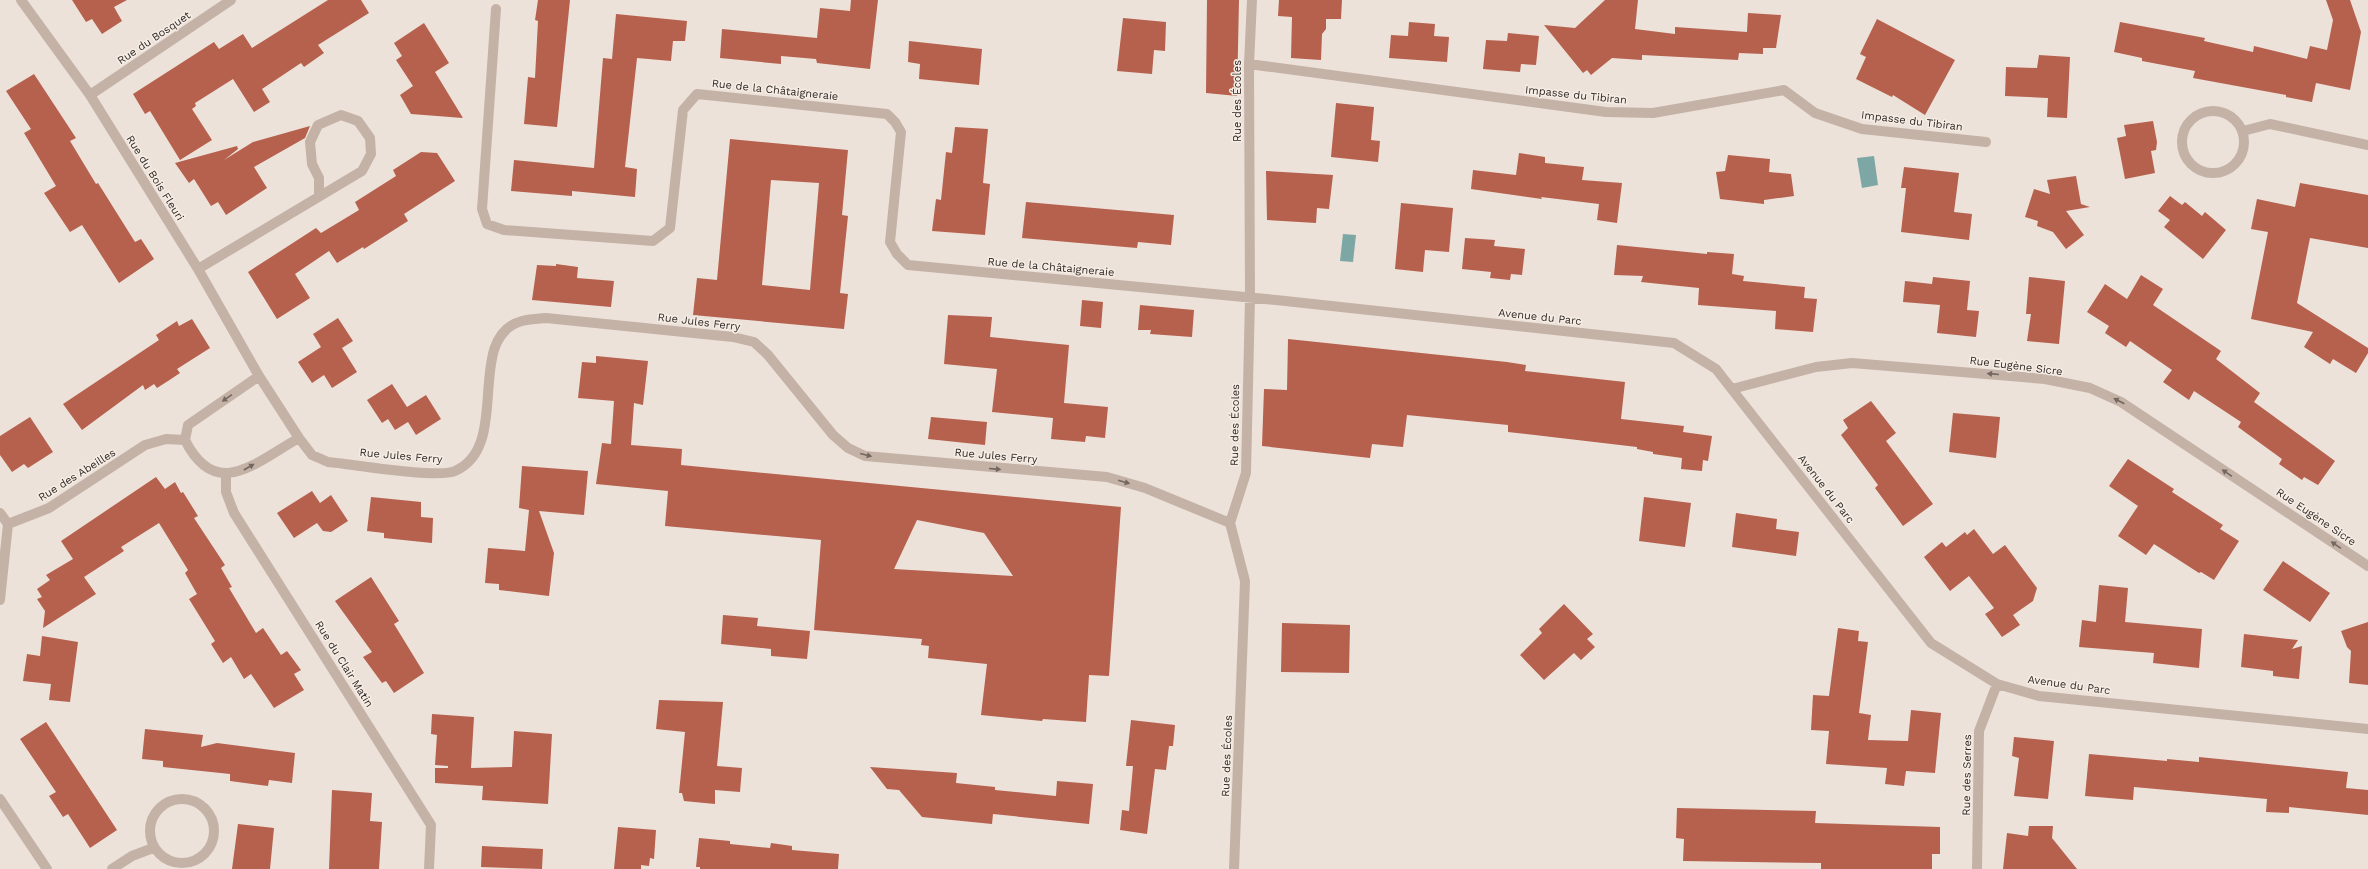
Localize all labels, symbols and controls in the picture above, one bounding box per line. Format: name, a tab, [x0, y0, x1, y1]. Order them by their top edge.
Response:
street label: Rue du Bosquet	[115, 8, 193, 67]
street label: Rue des Écoles	[1230, 60, 1244, 142]
street label: Rue de la Châtaigneraie	[711, 77, 839, 103]
street label: Impasse du Tibiran	[1524, 83, 1628, 107]
street label: Impasse du Tibiran	[1860, 108, 1964, 134]
street label: Rue du Bois Fleuri	[123, 133, 187, 223]
street label: Rue de la Châtaigneraie	[987, 255, 1115, 279]
street label: Avenue du Parc	[1498, 306, 1582, 328]
street label: Rue Jules Ferry	[657, 310, 741, 334]
street label: Rue Eugène Sicre	[1969, 354, 2063, 378]
one-way arrow	[1987, 371, 1999, 378]
street label: Rue des Écoles	[1227, 384, 1242, 466]
one-way arrow	[221, 394, 232, 402]
one-way arrow	[2113, 398, 2124, 405]
street label: Rue des Abeilles	[36, 446, 118, 504]
street label: Rue Jules Ferry	[359, 446, 443, 466]
street label: Rue Jules Ferry	[954, 446, 1038, 466]
one-way arrow	[860, 452, 872, 458]
street label: Avenue du Parc	[1795, 452, 1857, 526]
one-way arrow	[243, 463, 255, 470]
one-way arrow	[989, 465, 1001, 472]
one-way arrow	[2222, 469, 2232, 477]
one-way arrow	[1118, 480, 1130, 486]
street label: Rue Eugène Sicre	[2274, 485, 2358, 549]
one-way arrow	[2330, 541, 2341, 549]
street label: Rue du Clair Matin	[312, 618, 376, 710]
street label: Avenue du Parc	[2027, 673, 2111, 697]
street label: Rue des Écoles	[1218, 715, 1235, 797]
street label: Rue des Serres	[1960, 734, 1974, 816]

